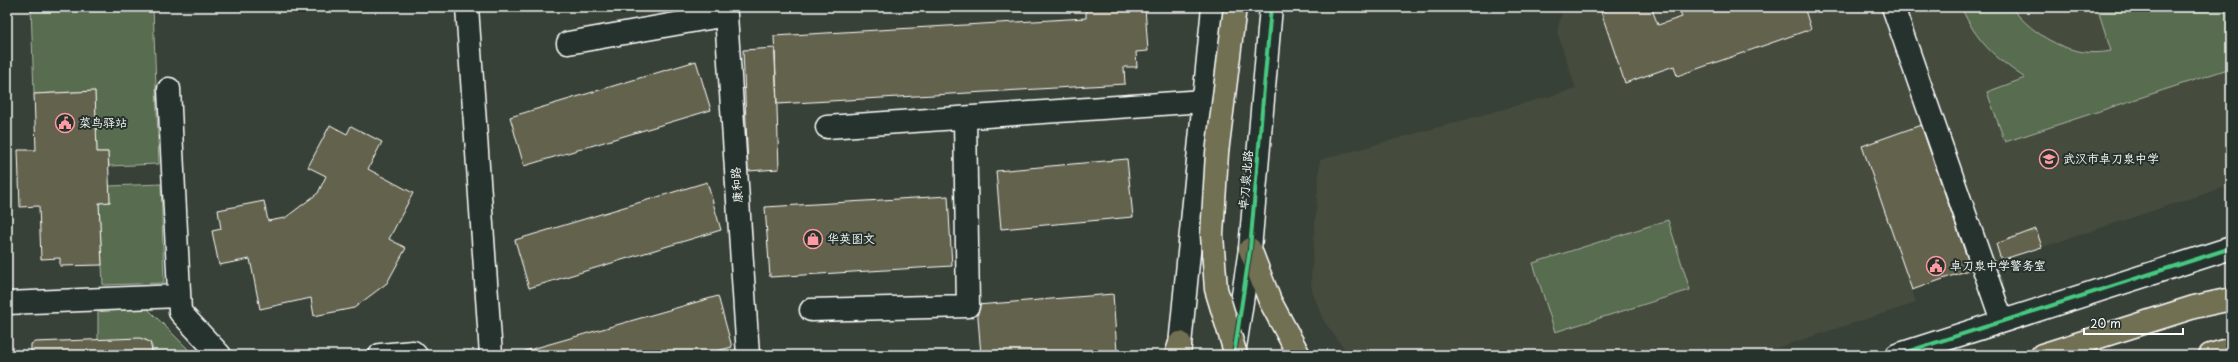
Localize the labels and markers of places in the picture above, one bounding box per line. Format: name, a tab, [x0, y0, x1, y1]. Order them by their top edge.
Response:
public building icon: 菜鸟驿站	[54, 112, 76, 134]
place label: 菜鸟驿站	[79, 113, 127, 131]
school or university icon: 武汉市卓刀泉中学	[2038, 148, 2060, 170]
place label: 武汉市卓刀泉中学	[2063, 149, 2159, 167]
shop icon: 华英图文	[802, 228, 824, 250]
place label: 华英图文	[827, 229, 875, 247]
public building icon: 卓刀泉中学警务室	[1925, 255, 1947, 277]
place label: 卓刀泉中学警务室	[1950, 256, 2046, 274]

